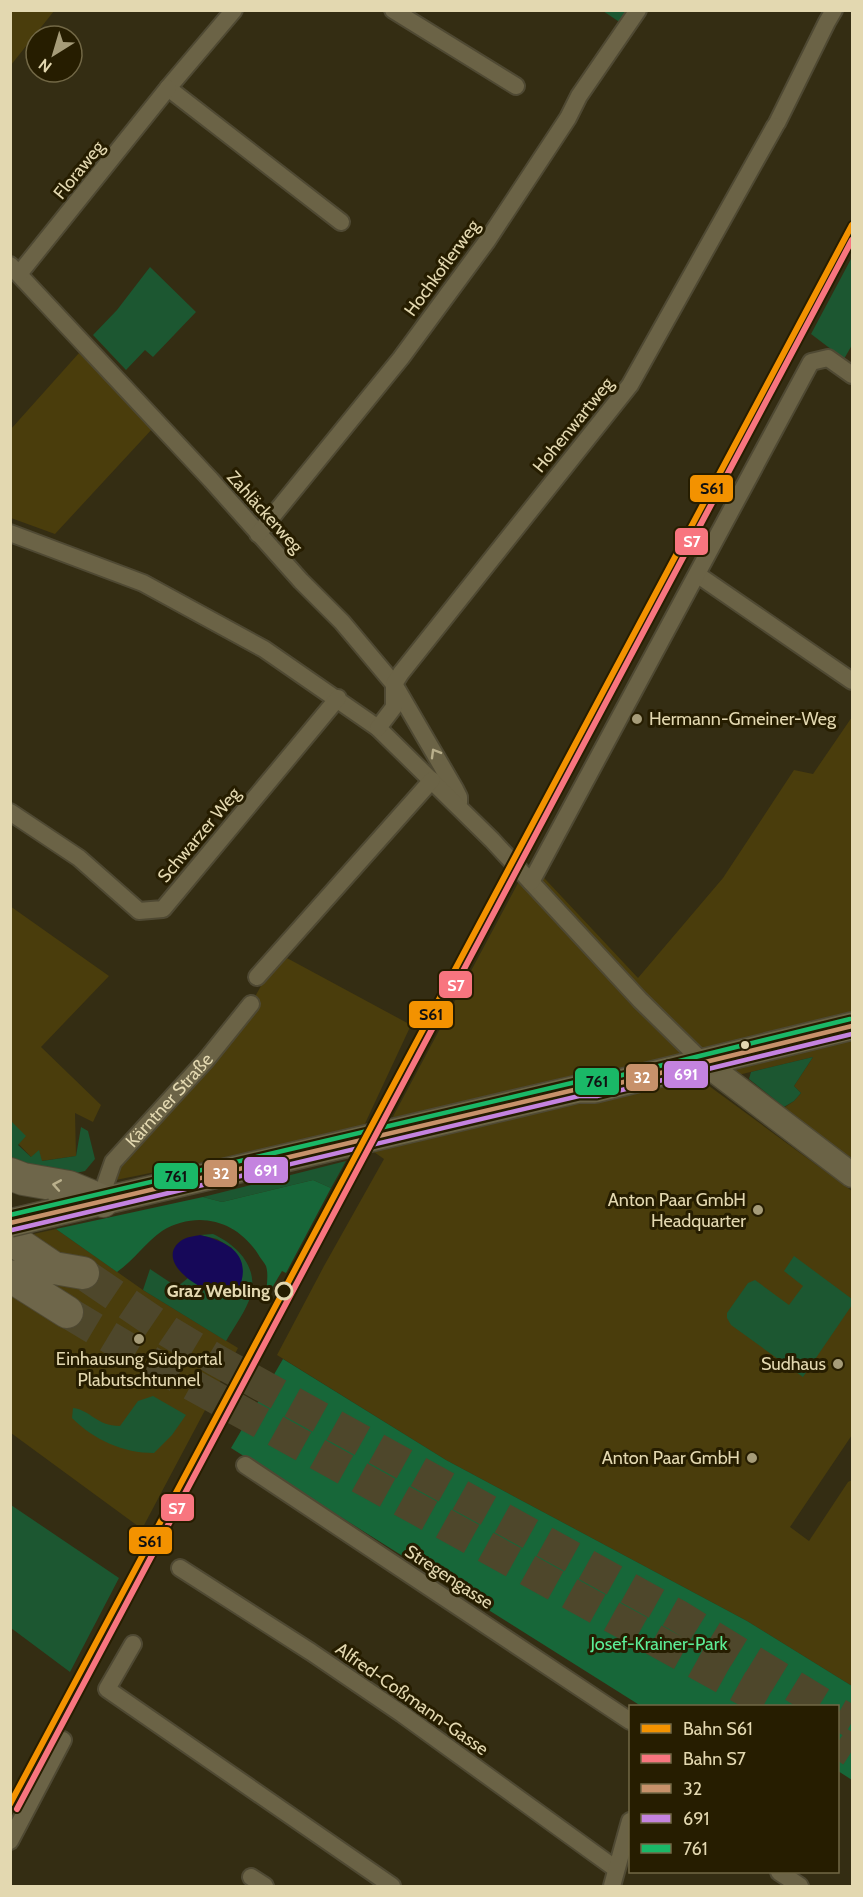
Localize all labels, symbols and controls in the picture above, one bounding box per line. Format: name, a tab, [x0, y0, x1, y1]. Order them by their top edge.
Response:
north arrow	[24, 24, 84, 84]
text: N	[35, 55, 56, 77]
street label: Floraweg	[49, 136, 110, 204]
street label: Hochkoflerweg	[400, 215, 485, 321]
street label: Hohenwartweg	[528, 372, 619, 477]
street label: Zahläckerweg	[222, 466, 308, 558]
line badge: S61	[689, 474, 734, 503]
text: S61	[700, 479, 724, 498]
line badge: S7	[674, 527, 709, 556]
text: S7	[683, 532, 702, 551]
place label: Hermann-Gmeiner-Weg	[649, 708, 837, 730]
marker: Hermann-Gmeiner-Weg	[630, 712, 644, 726]
one-way arrow	[431, 749, 442, 759]
street label: Schwarzer Weg	[153, 782, 246, 887]
line badge: S7	[438, 970, 473, 999]
text: S7	[447, 976, 466, 995]
line badge: S61	[408, 1000, 454, 1029]
text: S61	[419, 1005, 443, 1024]
unlabelled marker	[739, 1039, 751, 1051]
street label: Kärntner Straße	[121, 1049, 218, 1152]
line badge: 691	[663, 1060, 709, 1089]
line badge: 32	[625, 1063, 659, 1092]
text: 691	[674, 1065, 698, 1084]
line badge: 761	[574, 1067, 620, 1096]
text: 32	[633, 1068, 651, 1087]
text: 761	[586, 1072, 608, 1091]
line badge: 691	[243, 1156, 289, 1184]
line badge: 32	[203, 1159, 238, 1188]
text: 691	[254, 1161, 278, 1180]
line badge: 761	[153, 1162, 199, 1190]
text: 32	[212, 1164, 230, 1183]
text: 761	[165, 1167, 187, 1186]
one-way arrow	[53, 1179, 63, 1192]
place label: Anton Paar GmbH Headquarter	[608, 1189, 746, 1232]
marker: Anton Paar GmbH Headquarter	[751, 1203, 765, 1217]
place label: Graz Webling	[167, 1280, 270, 1302]
marker: Graz Webling	[275, 1282, 293, 1300]
marker: Einhausung Südportal Plabutschtunnel	[132, 1332, 146, 1346]
place label: Einhausung Südportal Plabutschtunnel	[56, 1348, 223, 1391]
place label: Sudhaus	[761, 1353, 826, 1375]
marker: Sudhaus	[831, 1357, 845, 1371]
place label: Anton Paar GmbH	[602, 1447, 740, 1469]
marker: Anton Paar GmbH	[745, 1451, 759, 1465]
line badge: S7	[160, 1493, 195, 1522]
text: S7	[168, 1499, 187, 1518]
line badge: S61	[128, 1526, 173, 1555]
text: S61	[138, 1532, 162, 1551]
street label: Stregengasse	[401, 1540, 497, 1614]
park label: Josef-Krainer-Park	[590, 1633, 728, 1655]
street label: Alfred-Coßmann-Gasse	[331, 1638, 493, 1760]
legend	[629, 1705, 839, 1873]
text: Bahn S61	[683, 1718, 753, 1740]
text: Bahn S7	[683, 1748, 746, 1770]
text: 32	[683, 1778, 702, 1800]
text: 691	[683, 1808, 709, 1830]
text: 761	[683, 1838, 708, 1860]

